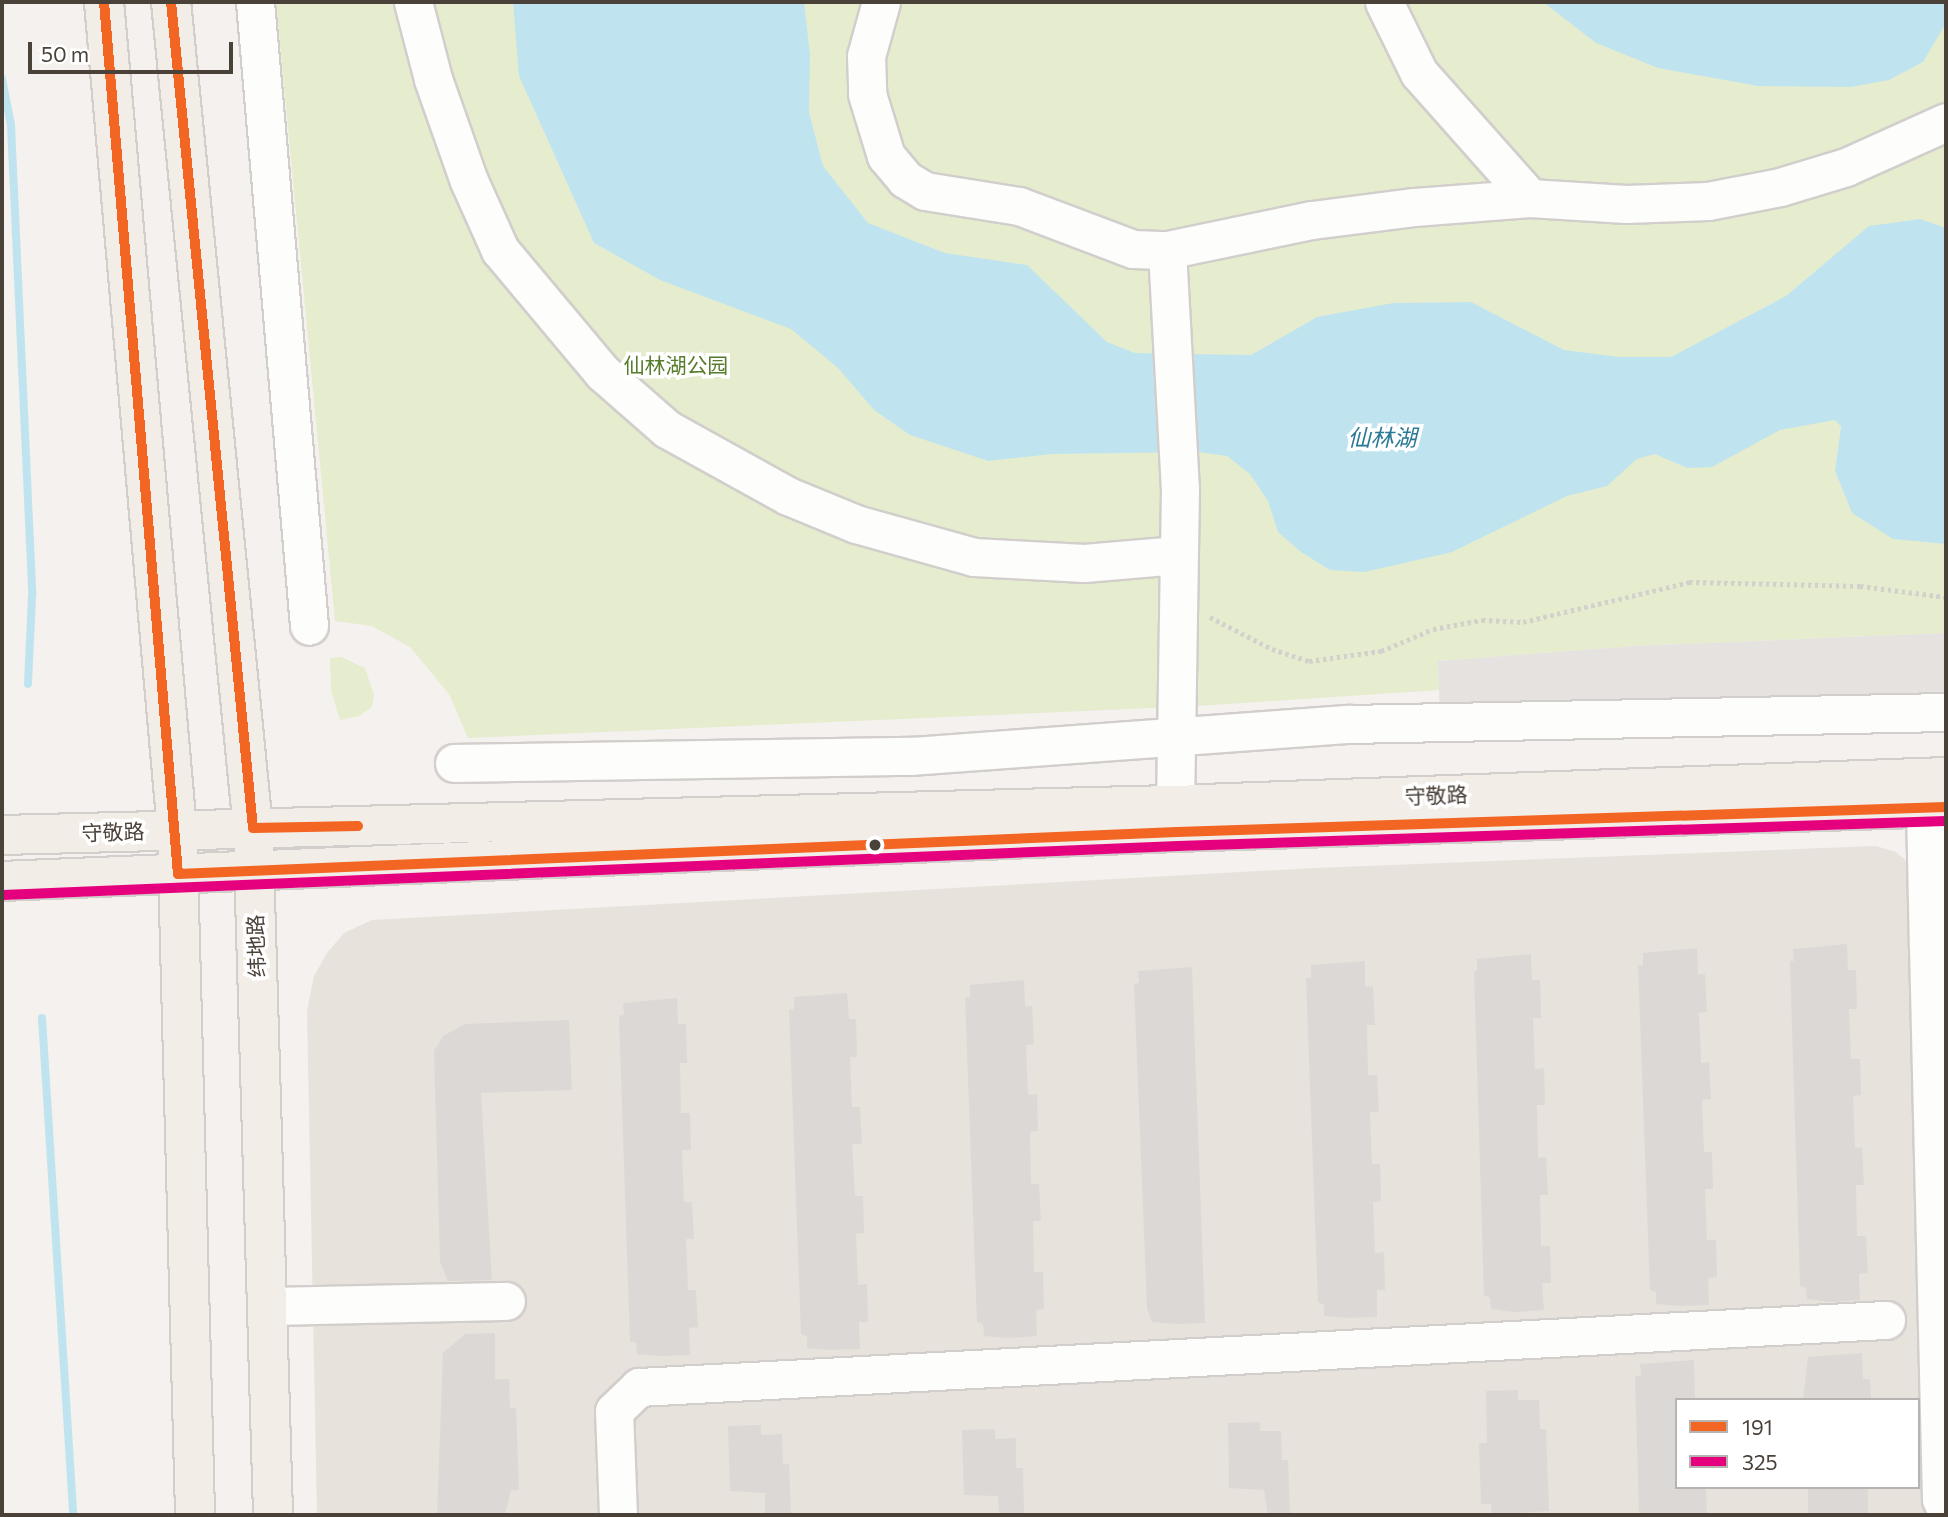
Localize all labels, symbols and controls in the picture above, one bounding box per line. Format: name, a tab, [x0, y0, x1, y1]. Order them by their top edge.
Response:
scale bar	[32, 28, 236, 72]
text: 50 m	[41, 41, 89, 66]
park label: 仙林湖公园	[624, 352, 728, 378]
water label: 仙林湖	[1348, 423, 1416, 451]
street label: 守敬路	[1404, 781, 1468, 809]
street label: 守敬路	[81, 818, 145, 846]
unlabelled marker	[868, 838, 882, 852]
street label: 纬地路	[242, 914, 270, 978]
legend	[1675, 1398, 1920, 1489]
text: 191	[1742, 1414, 1773, 1439]
text: 325	[1742, 1449, 1778, 1474]

